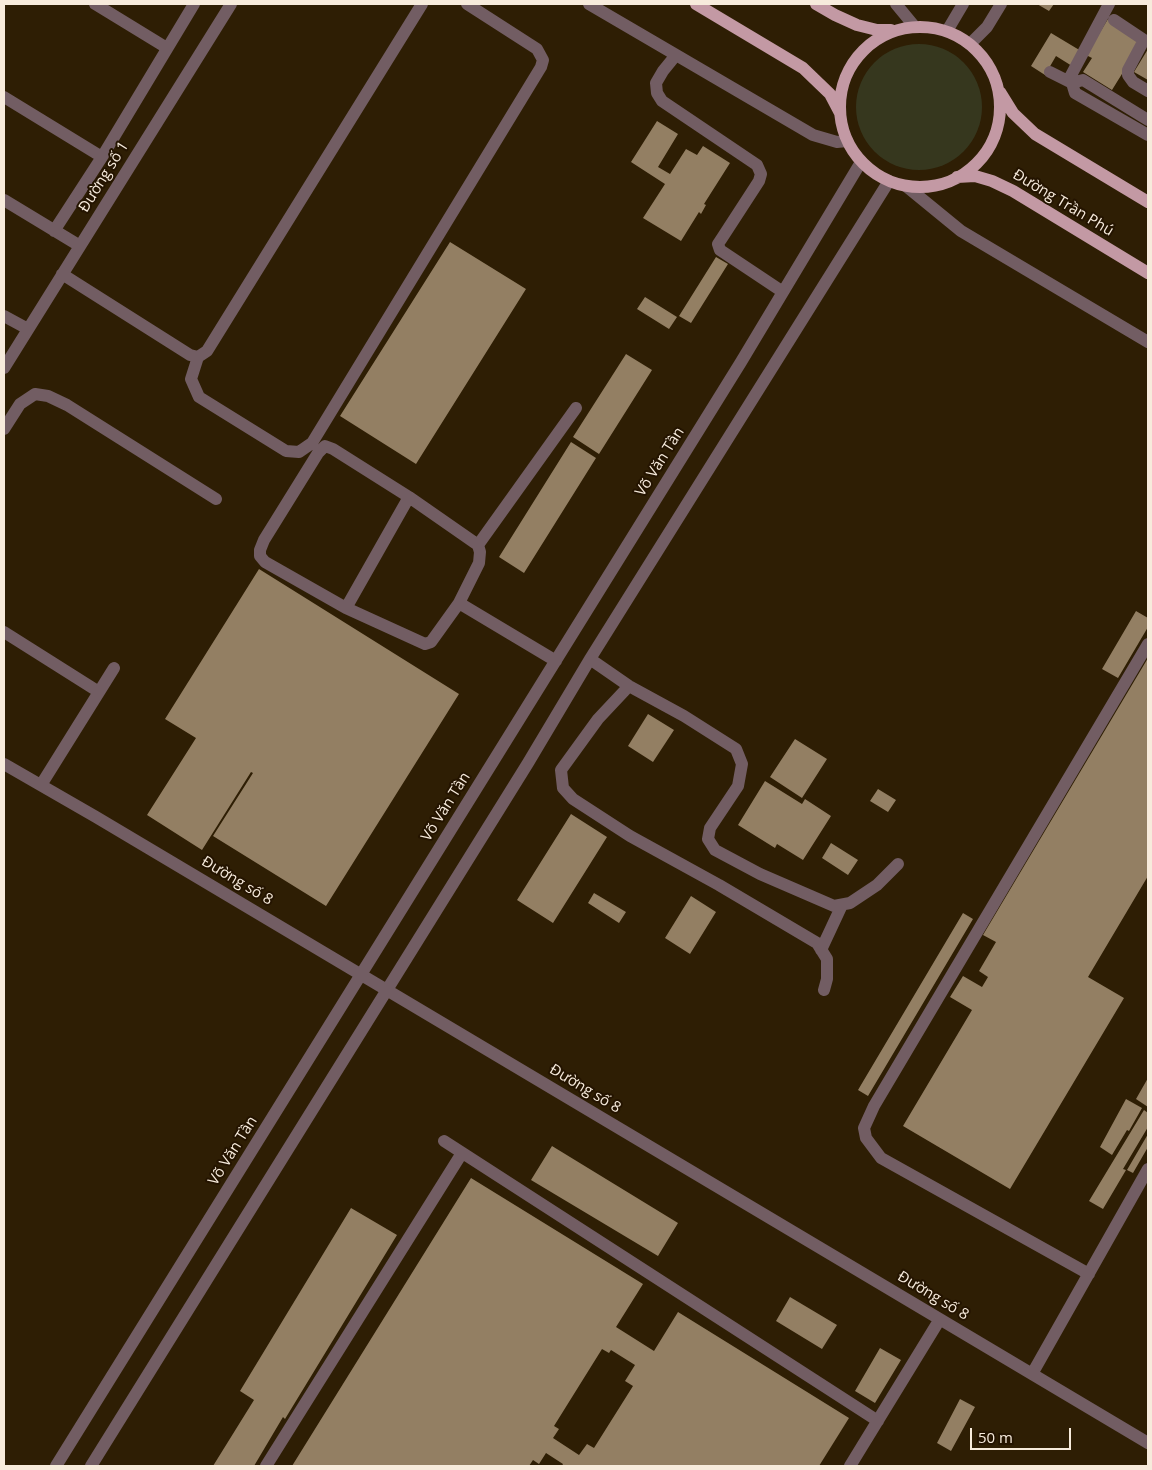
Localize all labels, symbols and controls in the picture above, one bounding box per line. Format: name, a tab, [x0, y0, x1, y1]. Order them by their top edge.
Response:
street label: Đường số 1	[75, 138, 133, 216]
street label: Đường Trần Phú	[1009, 166, 1117, 240]
street label: Võ Văn Tần	[632, 424, 688, 500]
street label: Võ Văn Tần	[418, 769, 474, 845]
street label: Đường số 8	[198, 853, 276, 909]
street label: Đường số 8	[546, 1061, 624, 1117]
street label: Võ Văn Tần	[205, 1113, 261, 1189]
street label: Đường số 8	[894, 1268, 972, 1324]
scale bar	[972, 1418, 1073, 1450]
text: 50 m	[978, 1427, 1013, 1447]

